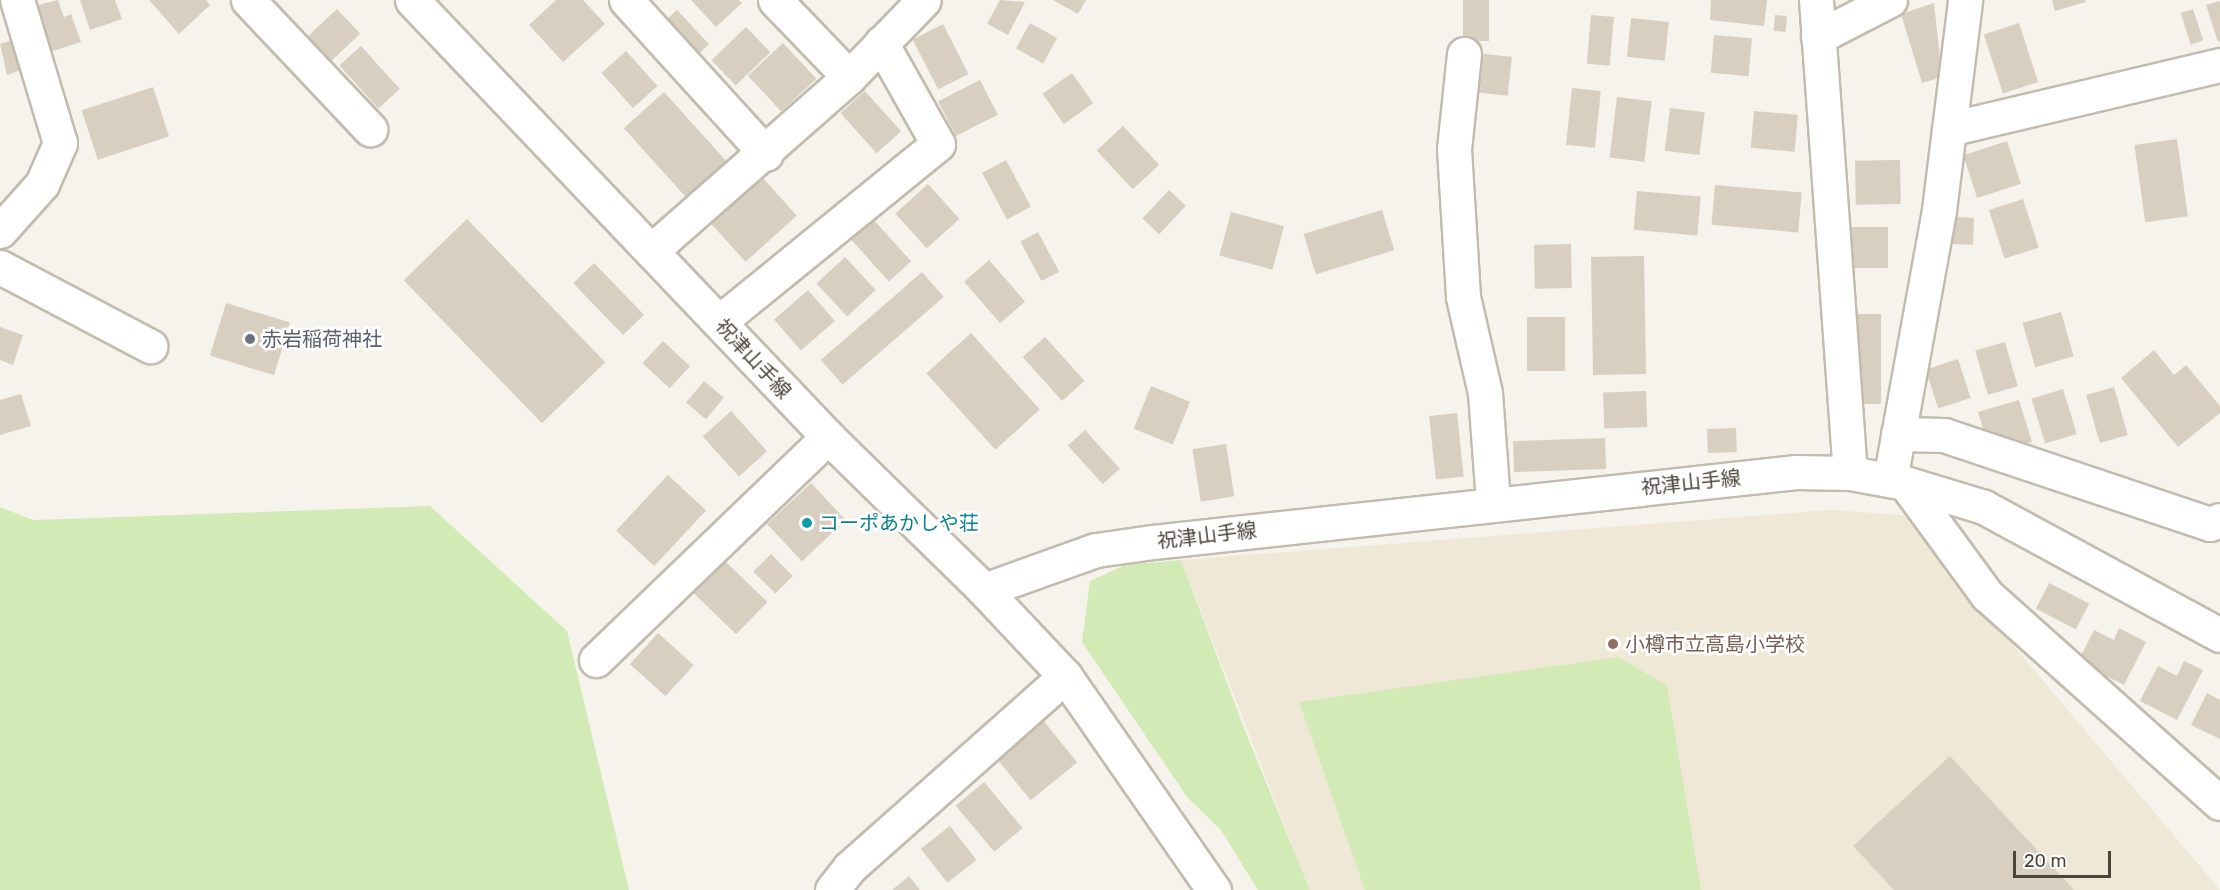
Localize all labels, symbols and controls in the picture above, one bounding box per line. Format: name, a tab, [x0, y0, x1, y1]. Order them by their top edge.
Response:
street label: 祝津山手線	[710, 314, 796, 404]
place label: 赤岩稲荷神社	[262, 327, 382, 351]
marker: 赤岩稲荷神社	[243, 332, 257, 346]
street label: 祝津山手線	[1640, 466, 1742, 500]
place label: コーポあかしや荘	[819, 511, 979, 535]
marker: コーポあかしや荘	[800, 516, 814, 530]
street label: 祝津山手線	[1156, 518, 1258, 554]
place label: 小樽市立高島小学校	[1625, 632, 1805, 656]
marker: 小樽市立高島小学校	[1606, 637, 1620, 651]
scale bar	[2016, 839, 2114, 877]
text: 20 m	[2024, 850, 2066, 872]

